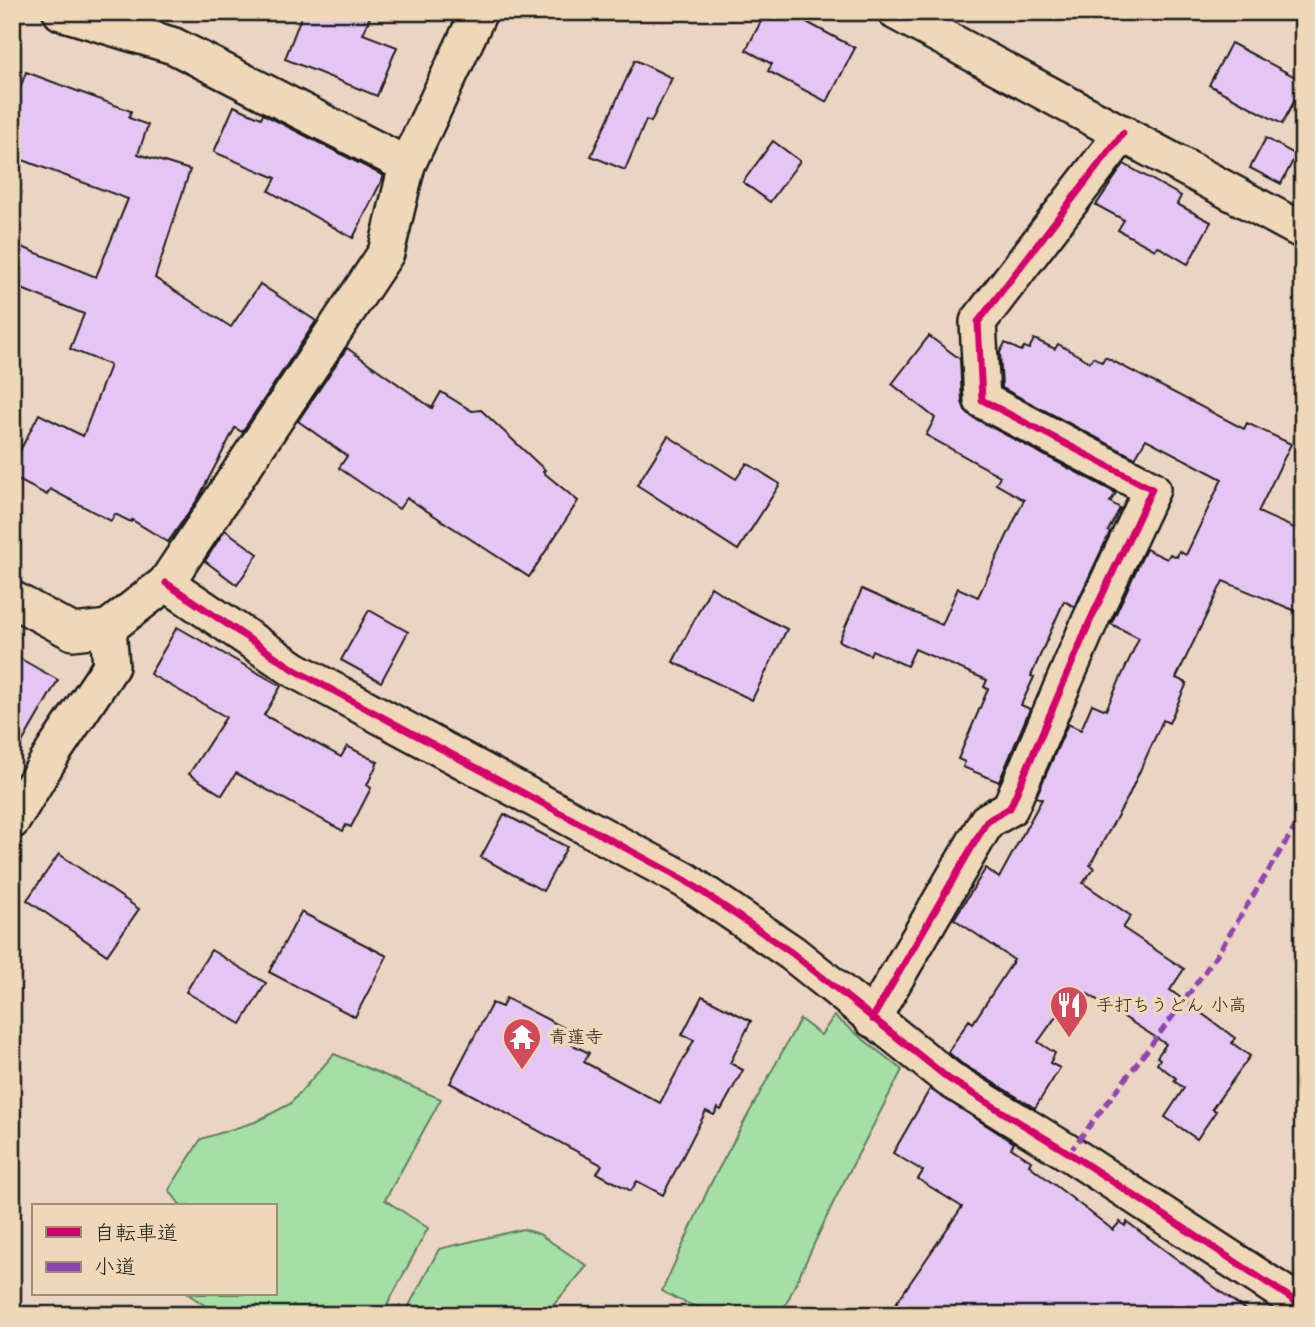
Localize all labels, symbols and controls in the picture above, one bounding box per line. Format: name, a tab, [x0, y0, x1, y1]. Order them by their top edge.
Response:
restaurant icon: 手打ちうどん 小高	[1048, 984, 1090, 1039]
place label: 手打ちうどん 小高	[1096, 993, 1247, 1017]
temple icon: 青蓮寺	[501, 1016, 543, 1071]
place label: 青蓮寺	[549, 1025, 603, 1049]
legend	[32, 1204, 276, 1296]
text: 自転車道	[94, 1219, 178, 1247]
text: 小道	[94, 1253, 136, 1281]

